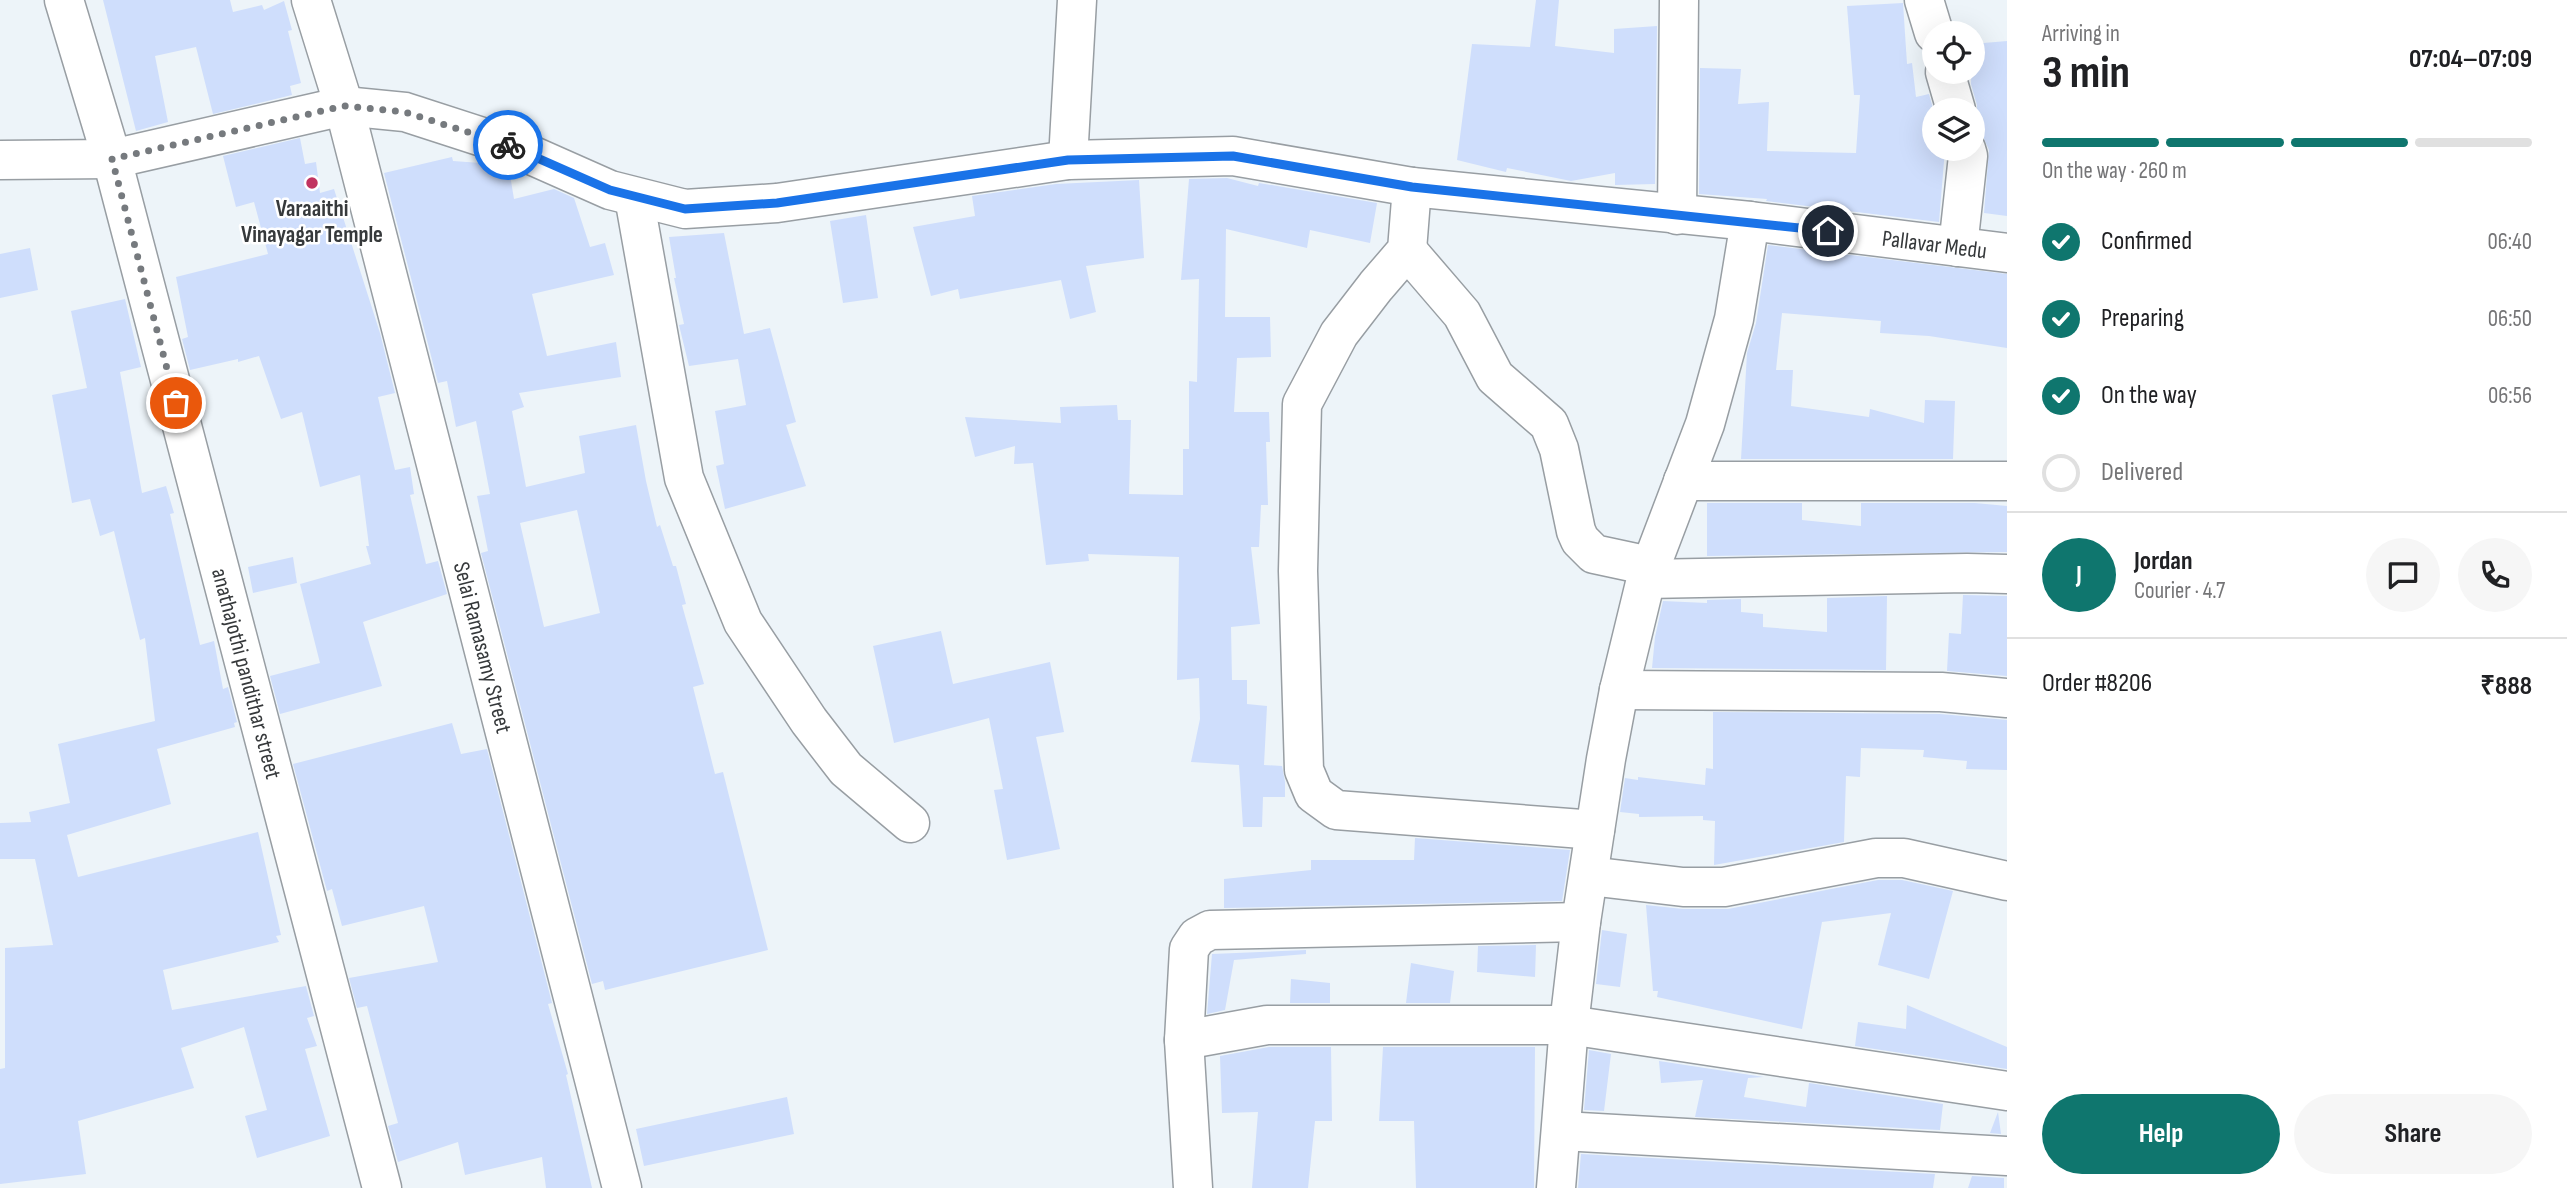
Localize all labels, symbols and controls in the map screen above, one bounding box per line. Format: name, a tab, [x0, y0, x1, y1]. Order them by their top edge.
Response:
text: Arriving in	[2042, 20, 2120, 48]
map controls	[1922, 21, 1985, 161]
button: locate	[1922, 21, 1985, 84]
text: 07:04–07:09	[2409, 44, 2532, 75]
text: 3 min	[2042, 46, 2130, 101]
button: layers	[1922, 98, 1985, 161]
courier	[473, 110, 543, 180]
icon: bike	[489, 126, 527, 164]
text: On the way · 260 m	[2042, 157, 2187, 185]
marker: Varaaithi Vinayagar Temple	[304, 175, 320, 191]
place label: Varaaithi Vinayagar Temple	[241, 195, 383, 249]
pin	[1798, 201, 1858, 261]
icon: home	[1809, 212, 1847, 250]
icon: check	[2042, 223, 2080, 261]
street label: Pallavar Medu	[1880, 225, 1988, 265]
text: Confirmed	[2101, 226, 2192, 257]
text: 06:40	[2487, 228, 2532, 256]
icon: check	[2042, 300, 2080, 338]
text: Preparing	[2101, 303, 2184, 334]
text: 06:50	[2488, 305, 2532, 333]
pin	[146, 373, 206, 433]
icon: check	[2042, 377, 2080, 415]
text: On the way	[2101, 380, 2197, 411]
text: 06:56	[2488, 382, 2532, 410]
icon: bag	[157, 384, 195, 422]
text: Delivered	[2101, 457, 2183, 488]
button: chat	[2366, 538, 2440, 612]
button: phone	[2458, 538, 2532, 612]
text: Jordan	[2134, 546, 2192, 577]
street label: Selai Ramasamy Street	[447, 559, 518, 736]
text: J	[2076, 560, 2082, 591]
street label: anathajothi pandithar street	[205, 565, 287, 782]
text: Courier · 4.7	[2134, 577, 2225, 605]
text: Order #8206	[2042, 668, 2152, 699]
text: ₹888	[2480, 671, 2532, 702]
button: Help	[2042, 1094, 2280, 1174]
button: Share	[2294, 1094, 2532, 1174]

